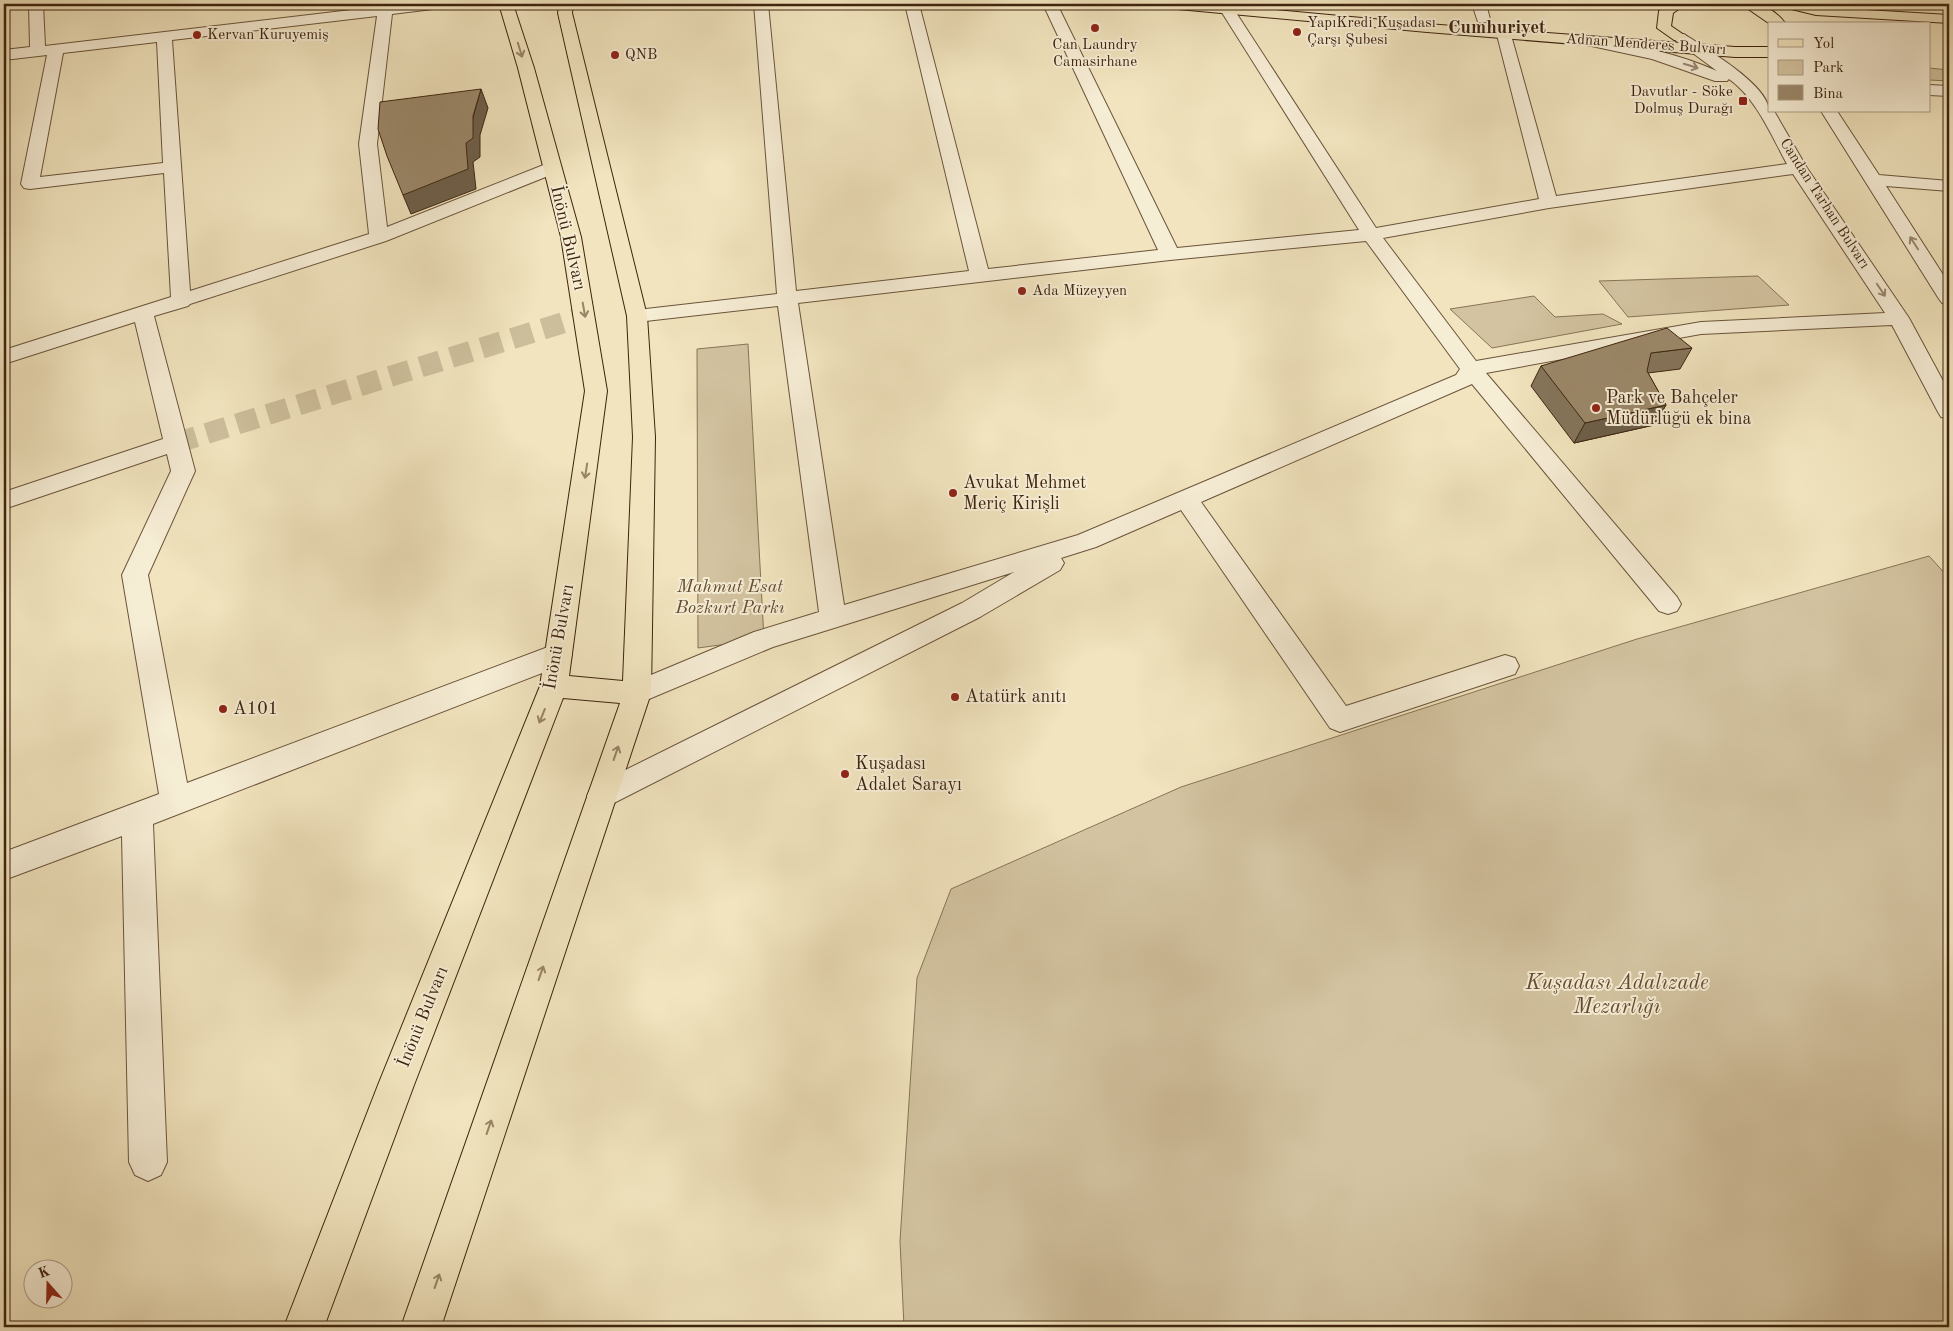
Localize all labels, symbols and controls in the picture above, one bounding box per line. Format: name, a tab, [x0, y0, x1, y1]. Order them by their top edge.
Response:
place label: YapıKredi Kuşadası Çarşı Şubesi	[1307, 16, 1436, 48]
district label: Cumhuriyet	[1448, 19, 1546, 38]
marker: Can Laundry Camasirhane	[1089, 22, 1101, 34]
legend	[1768, 22, 1930, 112]
marker: YapıKredi Kuşadası Çarşı Şubesi	[1291, 26, 1303, 38]
place label: Kervan Kuruyemiş	[207, 28, 329, 43]
marker: Kervan Kuruyemiş	[191, 29, 203, 41]
street label: Adnan Menderes Bulvarı	[1565, 32, 1727, 58]
text: Yol	[1813, 37, 1834, 52]
place label: Can Laundry Camasirhane	[1052, 38, 1138, 70]
one-way arrow	[516, 42, 526, 58]
place label: QNB	[625, 48, 657, 63]
marker: QNB	[609, 49, 621, 61]
one-way arrow	[1683, 61, 1699, 71]
text: Park	[1813, 61, 1844, 76]
place label: Davutlar - Söke Dolmuş Durağı	[1630, 85, 1733, 117]
text: Bina	[1813, 87, 1844, 102]
marker: Davutlar - Söke Dolmuş Durağı	[1737, 95, 1749, 107]
street label: Candan Tarhan Bulvarı	[1776, 136, 1872, 272]
street label: İnönü Bulvarı	[547, 183, 592, 292]
one-way arrow	[1908, 237, 1918, 251]
one-way arrow	[1876, 283, 1886, 297]
place label: Ada Müzeyyen	[1032, 284, 1127, 299]
marker: Ada Müzeyyen	[1016, 285, 1028, 297]
one-way arrow	[579, 302, 589, 318]
place label: Park ve Bahçeler Müdürlüğü ek bina	[1606, 389, 1751, 428]
marker: Park ve Bahçeler Müdürlüğü ek bina	[1590, 402, 1602, 414]
one-way arrow	[580, 463, 590, 479]
place label: Avukat Mehmet Meriç Kirişli	[963, 474, 1086, 513]
marker: Avukat Mehmet Meriç Kirişli	[947, 487, 959, 499]
park label: Mahmut Esat Bozkurt Parkı	[674, 578, 785, 617]
street label: İnönü Bulvarı	[538, 582, 577, 691]
place label: Atatürk anıtı	[965, 688, 1066, 706]
marker: Atatürk anıtı	[949, 691, 961, 703]
place label: A101	[233, 700, 278, 718]
marker: A101	[217, 703, 229, 715]
one-way arrow	[537, 708, 546, 723]
one-way arrow	[612, 746, 621, 762]
place label: Kuşadası Adalet Sarayı	[855, 755, 962, 794]
marker: Kuşadası Adalet Sarayı	[839, 768, 851, 780]
street label: İnönü Bulvarı	[392, 963, 451, 1070]
one-way arrow	[537, 966, 547, 982]
park label: Kuşadası Adalızade Mezarlığı	[1524, 973, 1709, 1018]
one-way arrow	[485, 1120, 494, 1136]
north arrow	[22, 1258, 72, 1308]
text: K	[36, 1264, 52, 1281]
one-way arrow	[433, 1274, 442, 1289]

